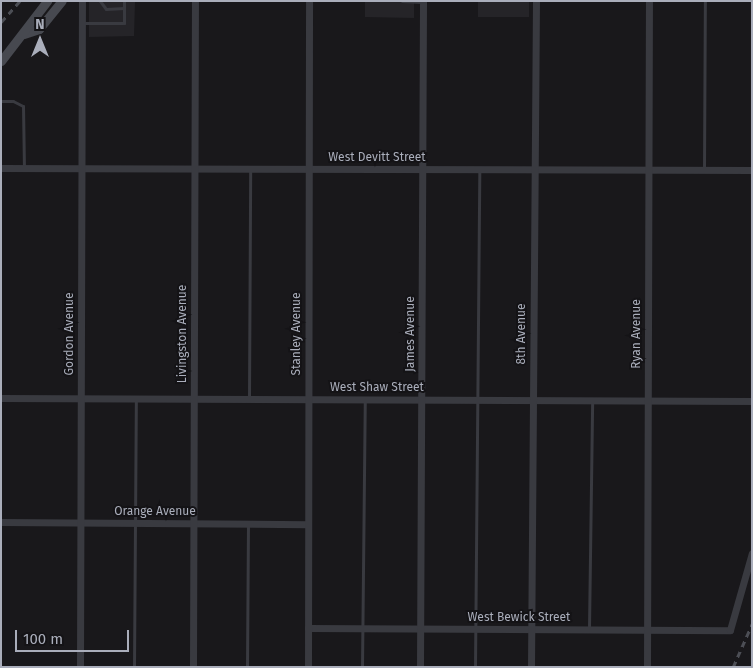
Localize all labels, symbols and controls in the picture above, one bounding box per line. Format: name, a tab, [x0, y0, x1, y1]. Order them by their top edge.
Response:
north arrow	[15, 15, 65, 65]
text: N	[35, 16, 45, 33]
street label: West Devitt Street	[328, 151, 426, 165]
street label: Livingston Avenue	[176, 285, 190, 383]
street label: Gordon Avenue	[63, 292, 77, 376]
street label: Stanley Avenue	[290, 292, 304, 376]
street label: James Avenue	[404, 296, 418, 372]
street label: Ryan Avenue	[630, 299, 644, 369]
street label: 8th Avenue	[515, 304, 529, 364]
street label: West Shaw Street	[330, 381, 424, 395]
street label: Orange Avenue	[114, 505, 196, 519]
street label: West Bewick Street	[468, 611, 570, 625]
scale bar	[18, 620, 131, 652]
text: 100 m	[23, 630, 63, 648]

